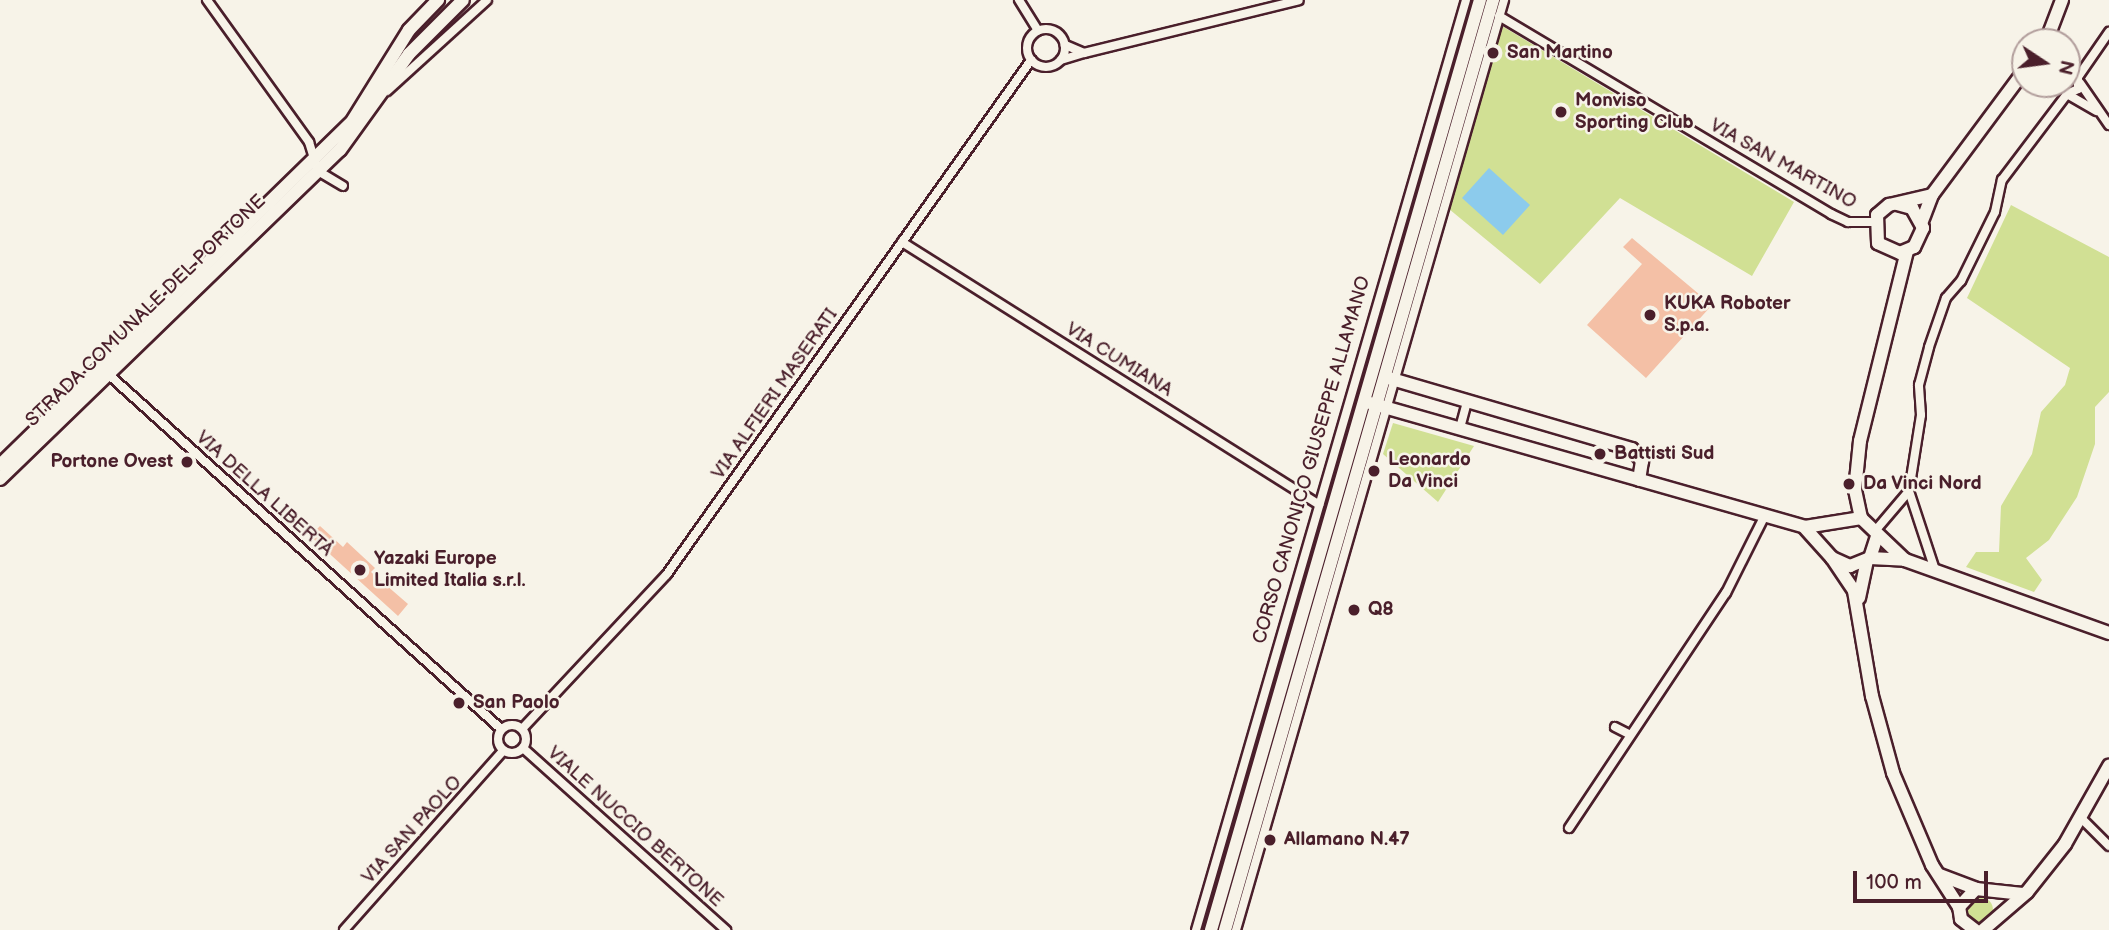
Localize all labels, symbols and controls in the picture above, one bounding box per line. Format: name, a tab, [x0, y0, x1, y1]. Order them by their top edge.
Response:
north arrow	[2011, 28, 2081, 98]
place label: San Martino	[1507, 42, 1613, 64]
marker: San Martino	[1485, 45, 1501, 61]
text: N	[2052, 58, 2078, 77]
place label: Monviso Sporting Club	[1575, 90, 1694, 134]
marker: Monviso Sporting Club	[1553, 104, 1569, 120]
street label: VIA SAN MARTINO	[1706, 114, 1860, 214]
street label: STRADA COMUNALE DEL PORTONE	[21, 190, 271, 432]
street label: CORSO CANONICO GIUSEPPE ALLAMANO	[1249, 274, 1375, 646]
place label: KUKA Roboter S.p.a.	[1664, 293, 1791, 337]
street label: VIA ALFIERI MASERATI	[707, 304, 843, 484]
marker: KUKA Roboter S.p.a.	[1642, 307, 1658, 323]
street label: VIA CUMIANA	[1061, 318, 1177, 402]
street label: VIA DELLA LIBERTÀ	[191, 427, 337, 561]
place label: Battisti Sud	[1614, 443, 1714, 465]
marker: Battisti Sud	[1592, 446, 1608, 462]
place label: Leonardo Da Vinci	[1388, 449, 1471, 493]
place label: Portone Ovest	[51, 451, 173, 473]
marker: Portone Ovest	[179, 454, 195, 470]
marker: Leonardo Da Vinci	[1366, 463, 1382, 479]
place label: Da Vinci Nord	[1863, 473, 1983, 495]
marker: Da Vinci Nord	[1841, 476, 1857, 492]
place label: Yazaki Europe Limited Italia s.r.l.	[374, 548, 526, 592]
marker: Yazaki Europe Limited Italia s.r.l.	[352, 562, 368, 578]
place label: Q8	[1368, 599, 1394, 621]
marker: Q8	[1346, 602, 1362, 618]
place label: San Paolo	[473, 692, 560, 714]
marker: San Paolo	[451, 695, 467, 711]
street label: VIALE NUCCIO BERTONE	[542, 742, 728, 912]
street label: VIA SAN PAOLO	[357, 771, 467, 889]
place label: Allamano N.47	[1284, 829, 1410, 851]
marker: Allamano N.47	[1262, 832, 1278, 848]
scale bar	[1857, 856, 1992, 900]
text: 100 m	[1866, 870, 1922, 895]

